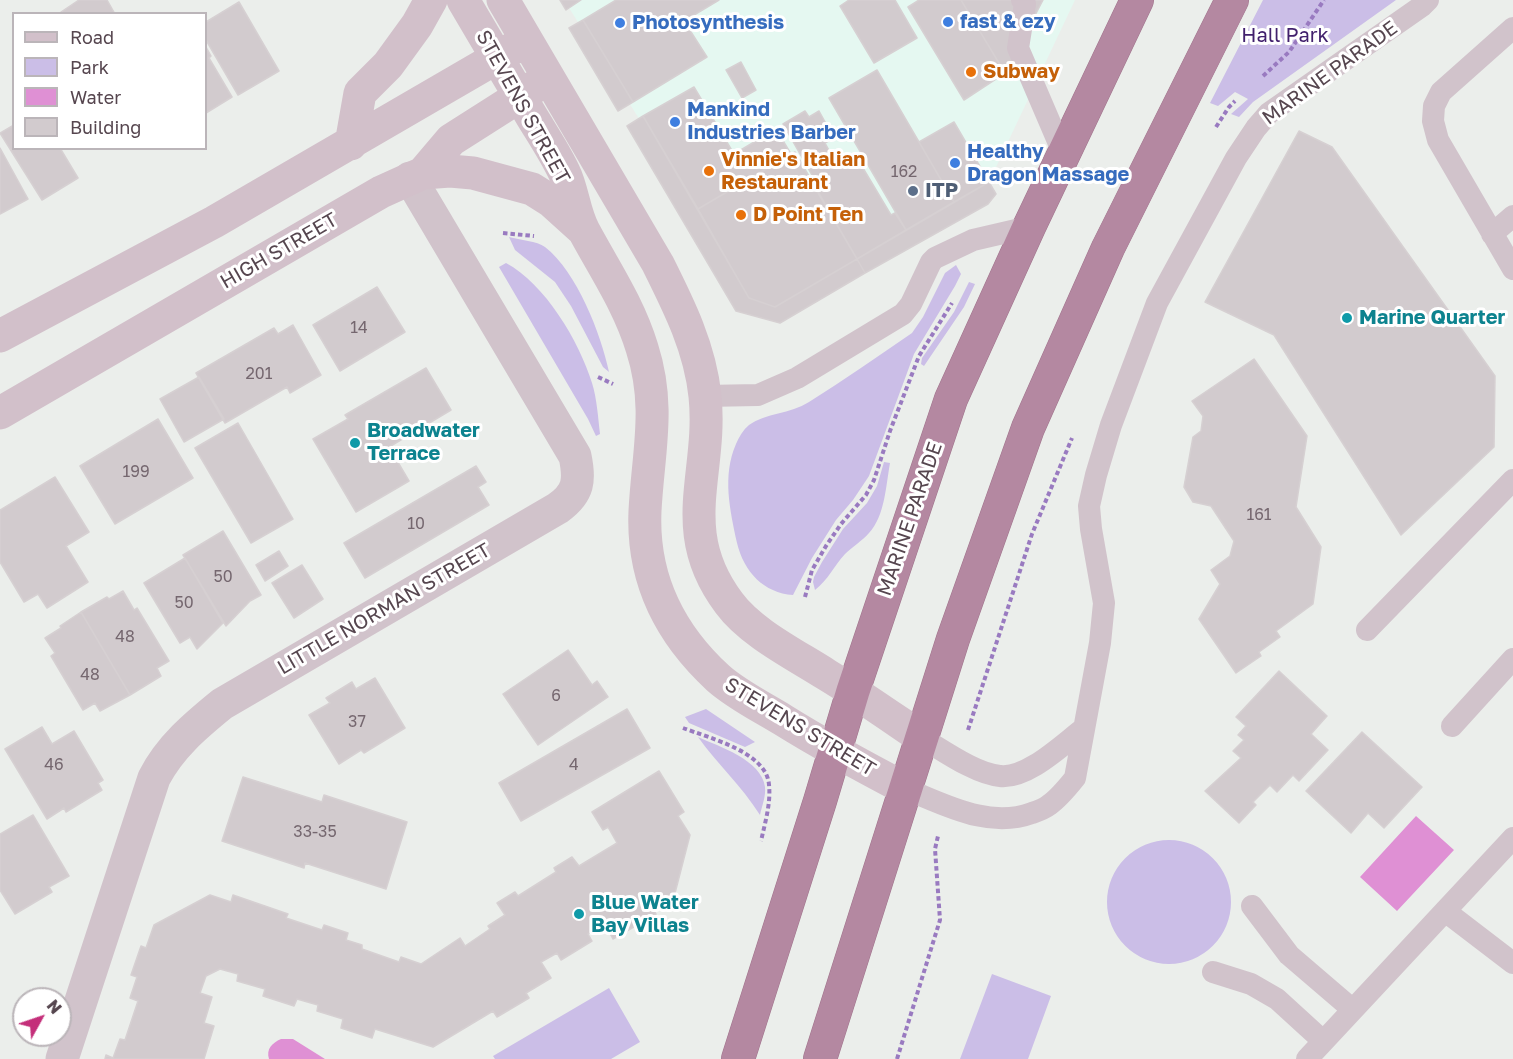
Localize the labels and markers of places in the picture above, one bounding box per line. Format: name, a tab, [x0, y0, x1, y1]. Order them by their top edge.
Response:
place label: fast & ezy	[960, 10, 1056, 34]
place label: Photosynthesis	[632, 11, 784, 35]
marker: fast & ezy	[941, 15, 955, 29]
marker: Photosynthesis	[613, 16, 627, 30]
place label: Subway	[983, 60, 1060, 84]
marker: Subway	[964, 65, 978, 79]
place label: Mankind Industries Barber	[687, 98, 856, 145]
marker: Mankind Industries Barber	[668, 115, 682, 129]
place label: Healthy Dragon Massage	[967, 140, 1129, 187]
place label: Vinnie's Italian Restaurant	[721, 148, 865, 195]
marker: Healthy Dragon Massage	[948, 156, 962, 170]
marker: Vinnie's Italian Restaurant	[702, 164, 716, 178]
place label: ITP	[925, 179, 958, 203]
marker: ITP	[906, 184, 920, 198]
place label: D Point Ten	[753, 203, 863, 227]
marker: D Point Ten	[734, 208, 748, 222]
place label: Marine Quarter	[1359, 306, 1505, 330]
marker: Marine Quarter	[1340, 311, 1354, 325]
place label: Broadwater Terrace	[367, 419, 480, 466]
marker: Broadwater Terrace	[348, 436, 362, 450]
place label: Blue Water Bay Villas	[591, 891, 699, 938]
marker: Blue Water Bay Villas	[572, 907, 586, 921]

